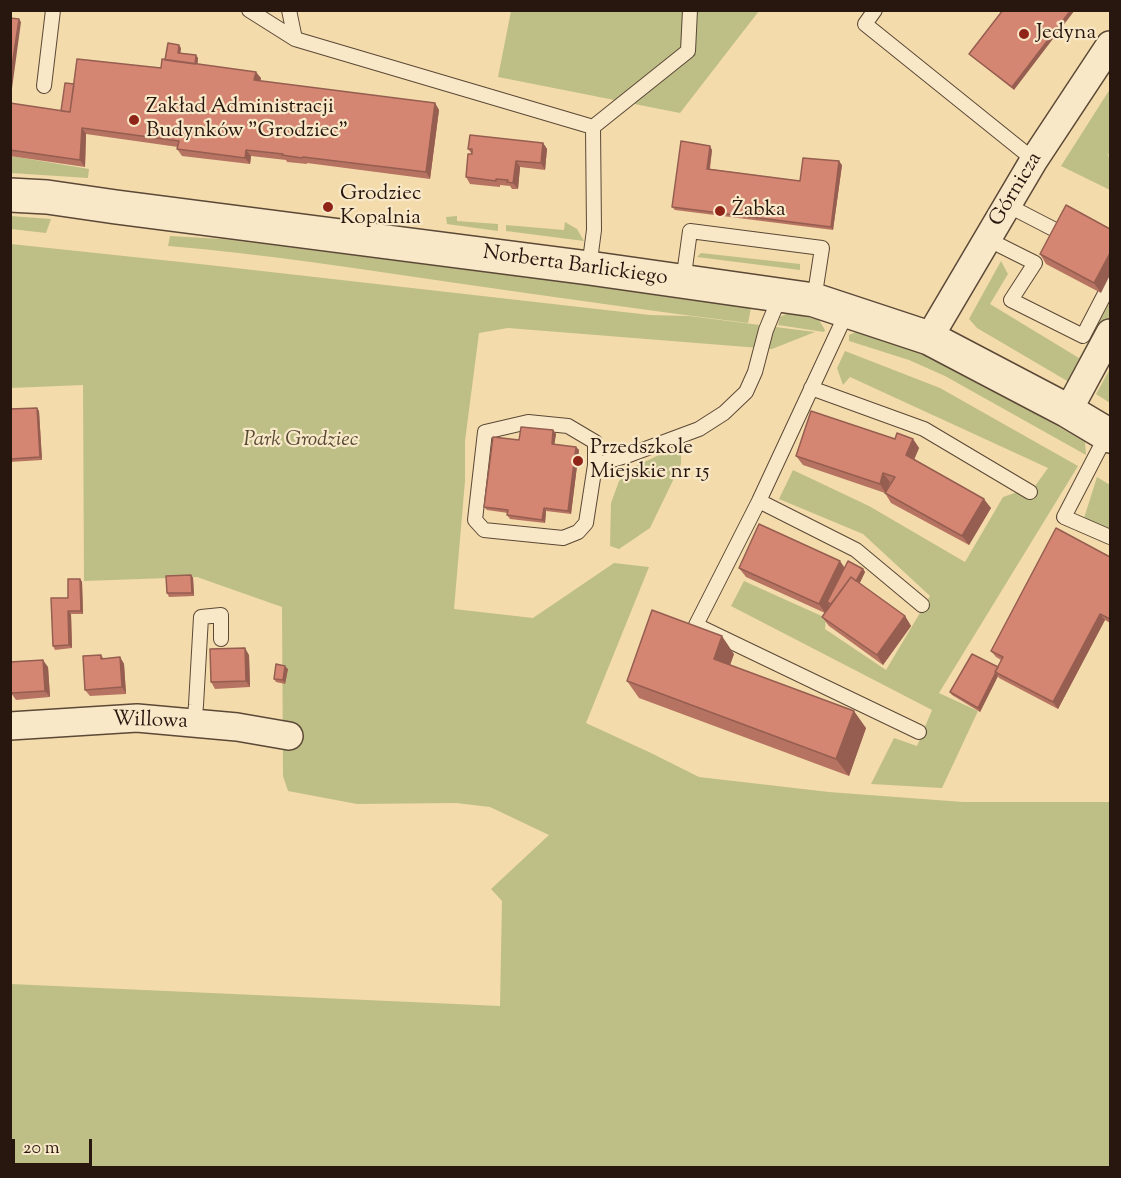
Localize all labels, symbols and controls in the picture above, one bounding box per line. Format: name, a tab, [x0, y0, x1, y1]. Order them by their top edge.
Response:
place label: Jedyna	[1036, 21, 1096, 47]
marker: Jedyna	[1017, 27, 1031, 41]
place label: Zakład Administracji Budynków "Grodziec"	[146, 95, 348, 145]
marker: Zakład Administracji Budynków "Grodziec"	[127, 113, 141, 127]
street label: Górnicza	[985, 148, 1049, 232]
place label: Grodziec Kopalnia	[340, 182, 421, 232]
place label: Żabka	[732, 198, 786, 224]
marker: Grodziec Kopalnia	[321, 200, 335, 214]
marker: Żabka	[713, 204, 727, 218]
street label: Norberta Barlickiego	[481, 242, 669, 292]
park label: Park Grodziec	[243, 428, 359, 454]
place label: Przedszkole Miejskie nr 15	[590, 436, 709, 486]
marker: Przedszkole Miejskie nr 15	[571, 454, 585, 468]
street label: Willowa	[112, 708, 188, 736]
scale bar	[15, 1127, 94, 1165]
text: 20 m	[23, 1136, 60, 1162]

